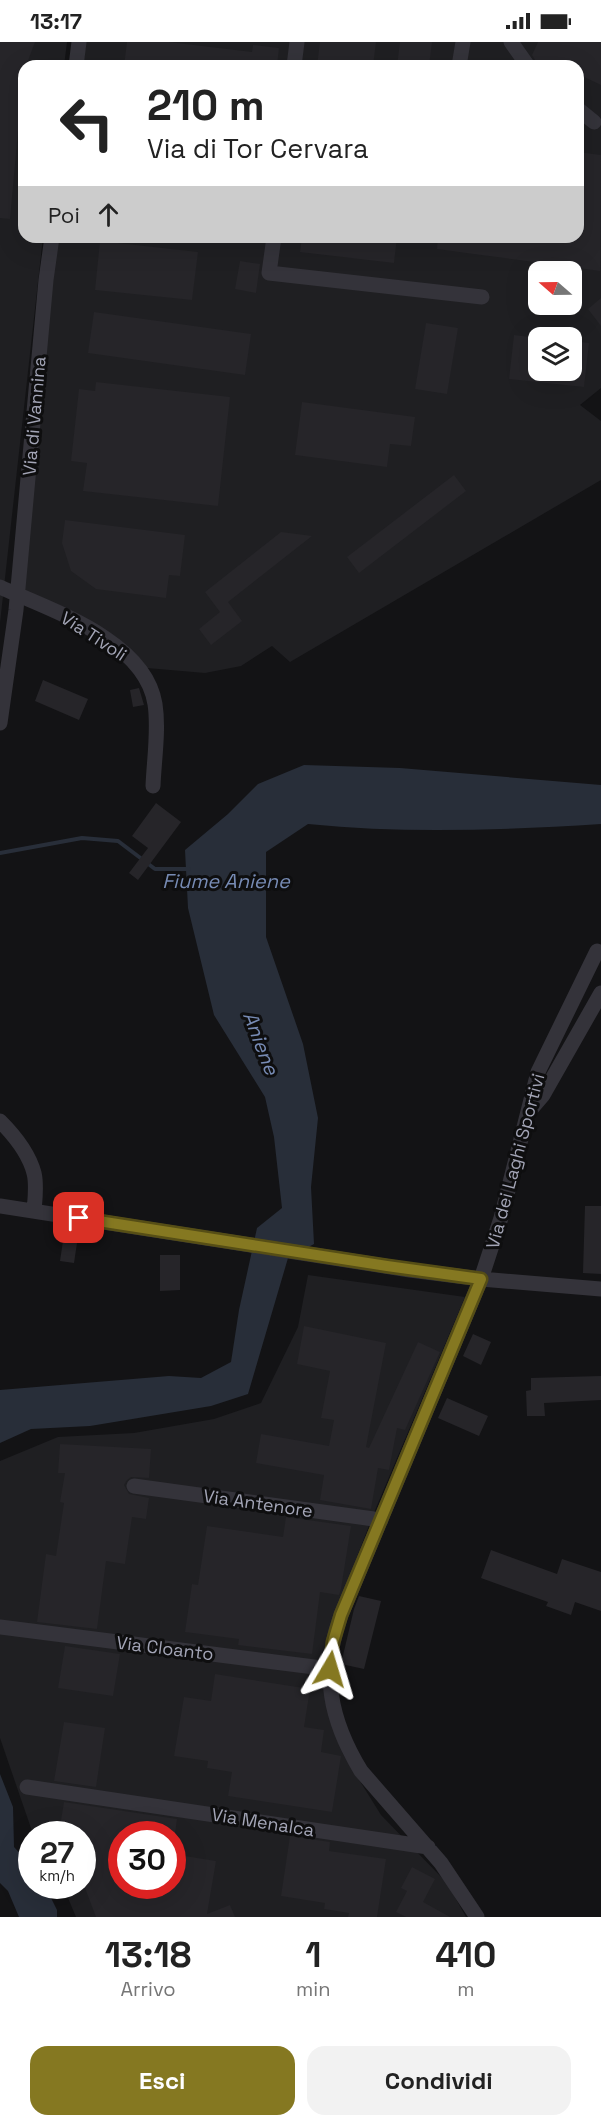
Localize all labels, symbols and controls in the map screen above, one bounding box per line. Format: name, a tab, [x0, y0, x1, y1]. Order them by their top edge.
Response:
text: 13:17	[30, 7, 82, 35]
text: 210 m	[147, 79, 265, 132]
icon: left	[48, 84, 126, 162]
text: Via di Tor Cervara	[147, 131, 368, 166]
icon: ahead	[92, 198, 125, 231]
text: Poi	[48, 201, 80, 229]
north arrow	[528, 261, 582, 315]
map controls	[528, 261, 582, 381]
button: layers	[528, 327, 582, 381]
street label: Via di Vannina	[17, 355, 51, 477]
street label: Via Tivoli	[57, 606, 131, 666]
water label: Fiume Aniene	[162, 868, 291, 894]
water label: Aniene	[237, 1008, 285, 1079]
street label: Via dei Laghi Sportivi	[481, 1071, 549, 1251]
pin	[53, 1192, 104, 1243]
icon: arrive	[62, 1201, 95, 1234]
street label: Via Antenore	[202, 1484, 314, 1522]
street label: Via Cloanto	[115, 1631, 215, 1665]
position arrow	[298, 1637, 362, 1701]
street label: Via Menalca	[210, 1803, 316, 1841]
speed limit sign: 30	[108, 1821, 186, 1899]
text: 27	[40, 1833, 74, 1872]
text: km/h	[39, 1866, 75, 1885]
text: 13:18	[105, 1932, 191, 1978]
text: 1	[305, 1932, 321, 1978]
text: 410	[435, 1932, 496, 1978]
text: Arrivo	[120, 1976, 176, 2002]
text: min	[296, 1976, 330, 2002]
text: m	[457, 1976, 474, 2002]
button: Esci	[30, 2046, 295, 2115]
button: Condividi	[307, 2046, 571, 2115]

